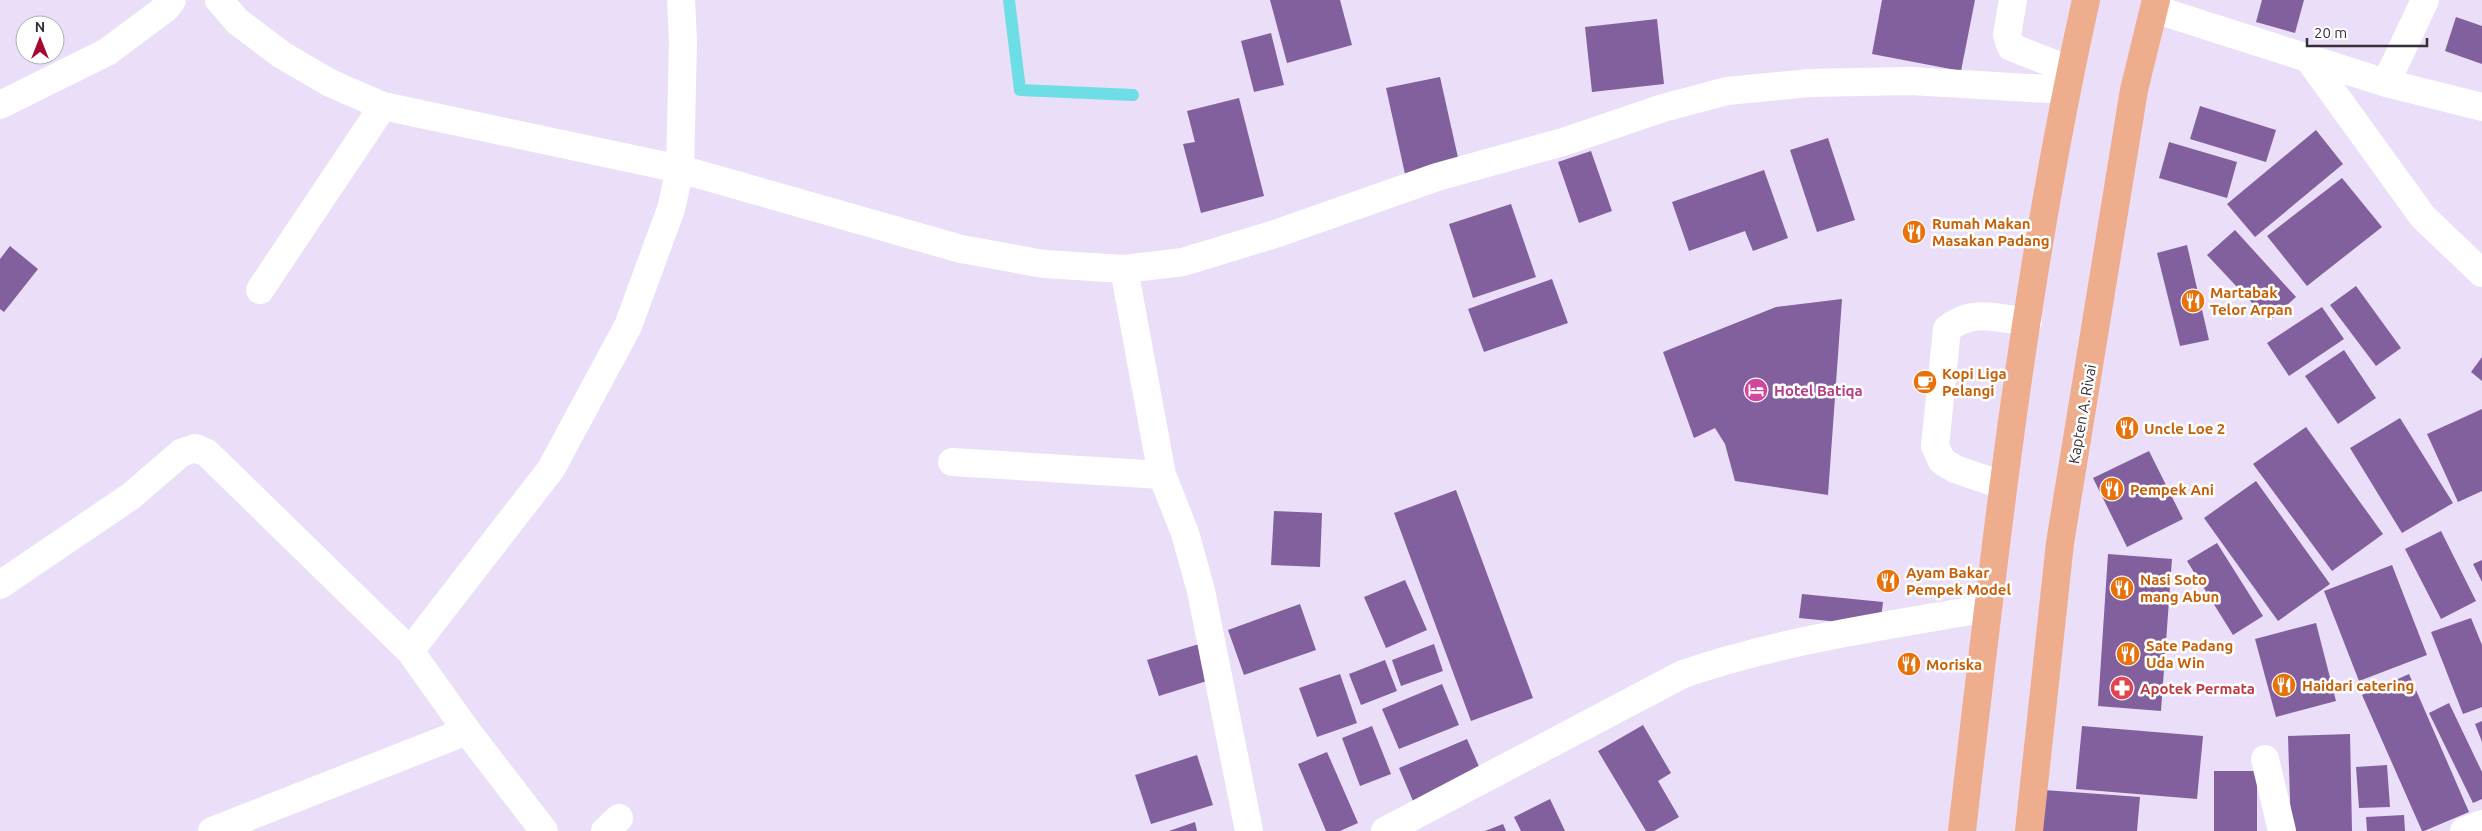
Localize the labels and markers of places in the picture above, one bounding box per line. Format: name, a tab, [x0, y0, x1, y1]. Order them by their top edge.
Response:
place label: Rumah Makan Masakan Padang	[1932, 215, 2050, 249]
restaurant icon: Rumah Makan Masakan Padang	[1901, 219, 1927, 245]
place label: Martabak Telor Arpan	[2210, 284, 2293, 318]
restaurant icon: Martabak Telor Arpan	[2180, 288, 2206, 314]
place label: Kopi Liga Pelangi	[1942, 365, 2007, 399]
cafe icon: Kopi Liga Pelangi	[1912, 369, 1938, 395]
hotel icon: Hotel Batiqa	[1743, 377, 1769, 403]
place label: Hotel Batiqa	[1774, 382, 1863, 399]
restaurant icon: Uncle Loe 2	[2114, 415, 2140, 441]
place label: Uncle Loe 2	[2144, 420, 2225, 437]
restaurant icon: Pempek Ani	[2099, 476, 2125, 502]
place label: Pempek Ani	[2130, 481, 2214, 498]
place label: Ayam Bakar Pempek Model	[1906, 564, 2011, 598]
restaurant icon: Ayam Bakar Pempek Model	[1875, 568, 1901, 594]
place label: Nasi Soto mang Abun	[2140, 571, 2219, 605]
restaurant icon: Nasi Soto mang Abun	[2109, 575, 2135, 601]
place label: Sate Padang Uda Win	[2146, 637, 2233, 671]
restaurant icon: Sate Padang Uda Win	[2115, 641, 2141, 667]
restaurant icon: Moriska	[1896, 651, 1922, 677]
place label: Moriska	[1926, 656, 1982, 673]
restaurant icon: Haidari catering	[2271, 672, 2297, 698]
pharmacy icon: Apotek Permata	[2109, 675, 2135, 701]
place label: Haidari catering	[2302, 677, 2414, 694]
place label: Apotek Permata	[2140, 680, 2255, 697]

